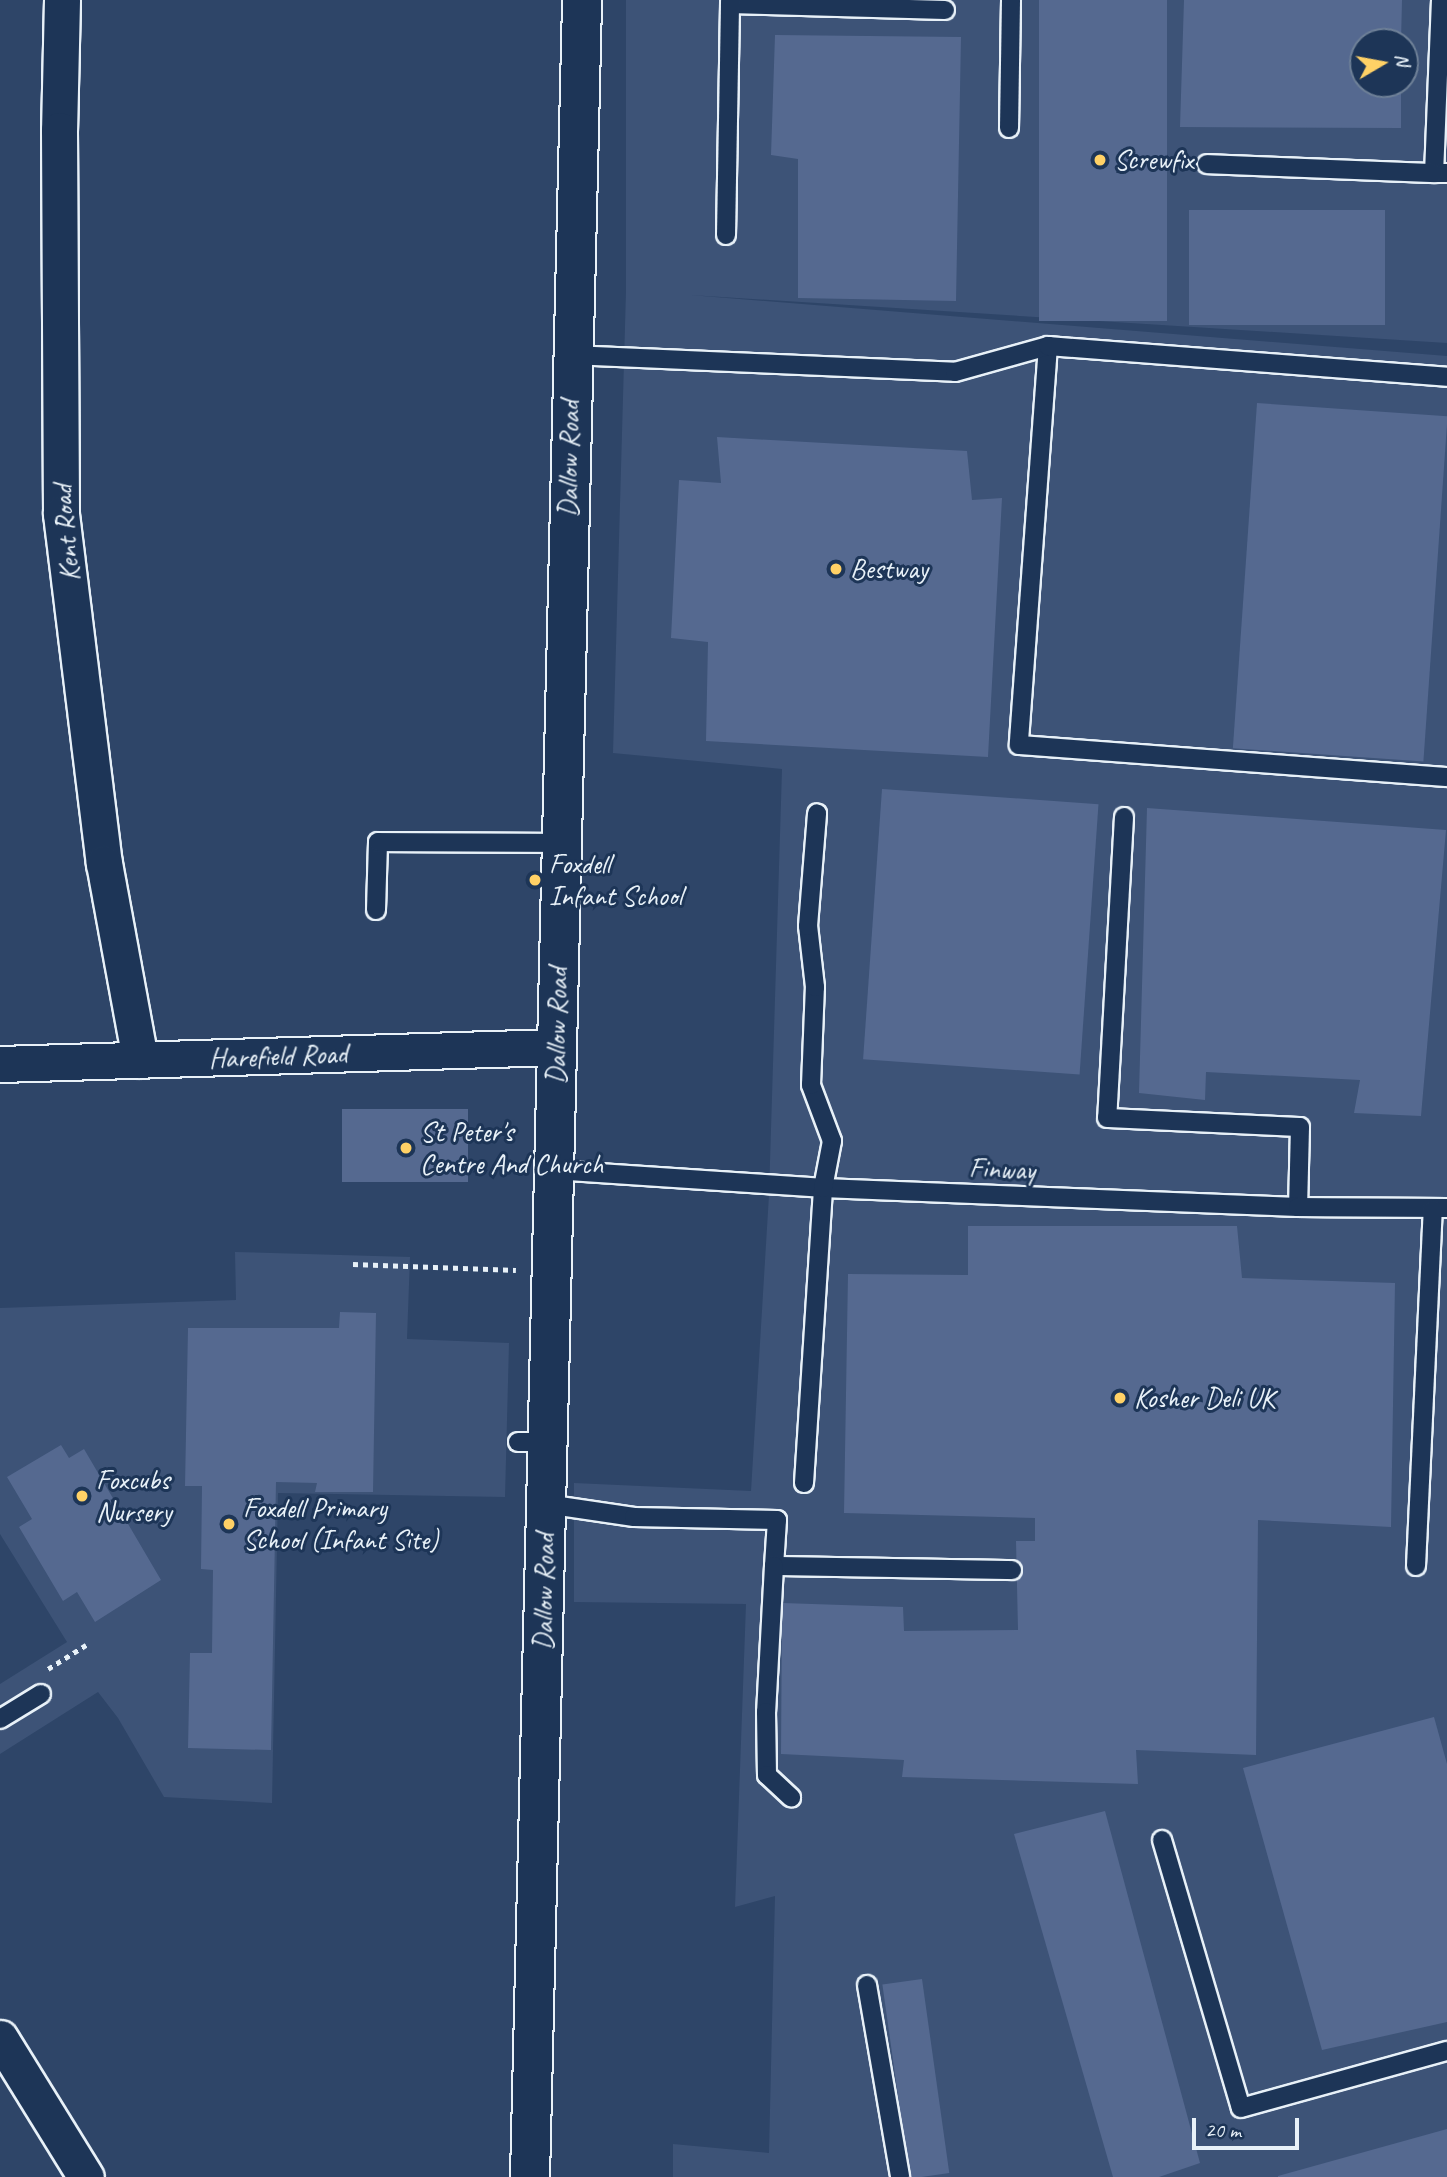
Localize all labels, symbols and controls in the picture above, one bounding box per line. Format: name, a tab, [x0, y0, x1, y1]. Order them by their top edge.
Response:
north arrow	[1349, 28, 1419, 98]
text: N	[1390, 52, 1416, 68]
place label: Screwfix	[1114, 143, 1193, 177]
marker: Screwfix	[1092, 152, 1108, 168]
street label: Dallow Road	[551, 401, 587, 517]
street label: Kent Road	[45, 483, 87, 583]
place label: Bestway	[850, 552, 928, 586]
marker: Bestway	[828, 561, 844, 577]
place label: Foxdell Infant School	[549, 847, 682, 913]
marker: Foxdell Infant School	[527, 872, 543, 888]
street label: Dallow Road	[539, 968, 575, 1084]
street label: Harefield Road	[208, 1037, 348, 1075]
place label: St Peter's Centre And Church	[420, 1115, 604, 1181]
marker: St Peter's Centre And Church	[398, 1140, 414, 1156]
street label: Finway	[968, 1151, 1036, 1187]
place label: Kosher Deli UK	[1134, 1381, 1275, 1415]
marker: Kosher Deli UK	[1112, 1390, 1128, 1406]
place label: Foxcubs Nursery	[96, 1463, 171, 1529]
marker: Foxcubs Nursery	[74, 1488, 90, 1504]
place label: Foxdell Primary School (Infant Site)	[243, 1491, 439, 1557]
marker: Foxdell Primary School (Infant Site)	[221, 1516, 237, 1532]
street label: Dallow Road	[526, 1534, 562, 1650]
scale bar	[1195, 2104, 1302, 2148]
text: 20 m	[1205, 2117, 1241, 2143]

